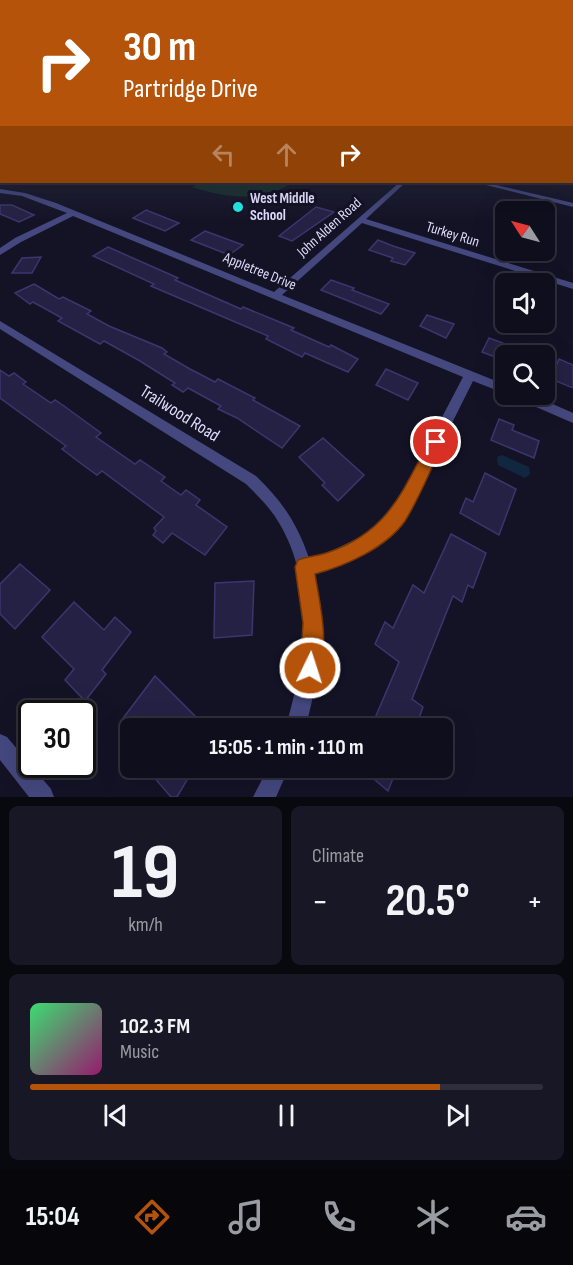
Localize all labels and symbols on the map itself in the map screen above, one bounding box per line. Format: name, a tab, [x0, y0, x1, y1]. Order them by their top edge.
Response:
place label: West Middle School	[250, 189, 315, 225]
street label: John Alden Road	[293, 194, 365, 262]
marker: West Middle School	[231, 200, 245, 214]
north arrow	[495, 201, 555, 261]
street label: Turkey Run	[424, 217, 482, 252]
street label: Appletree Drive	[220, 248, 299, 295]
street label: Trailwood Road	[136, 381, 223, 446]
pin	[410, 416, 461, 467]
position arrow	[278, 636, 342, 700]
speed limit sign: 30	[18, 700, 96, 778]

